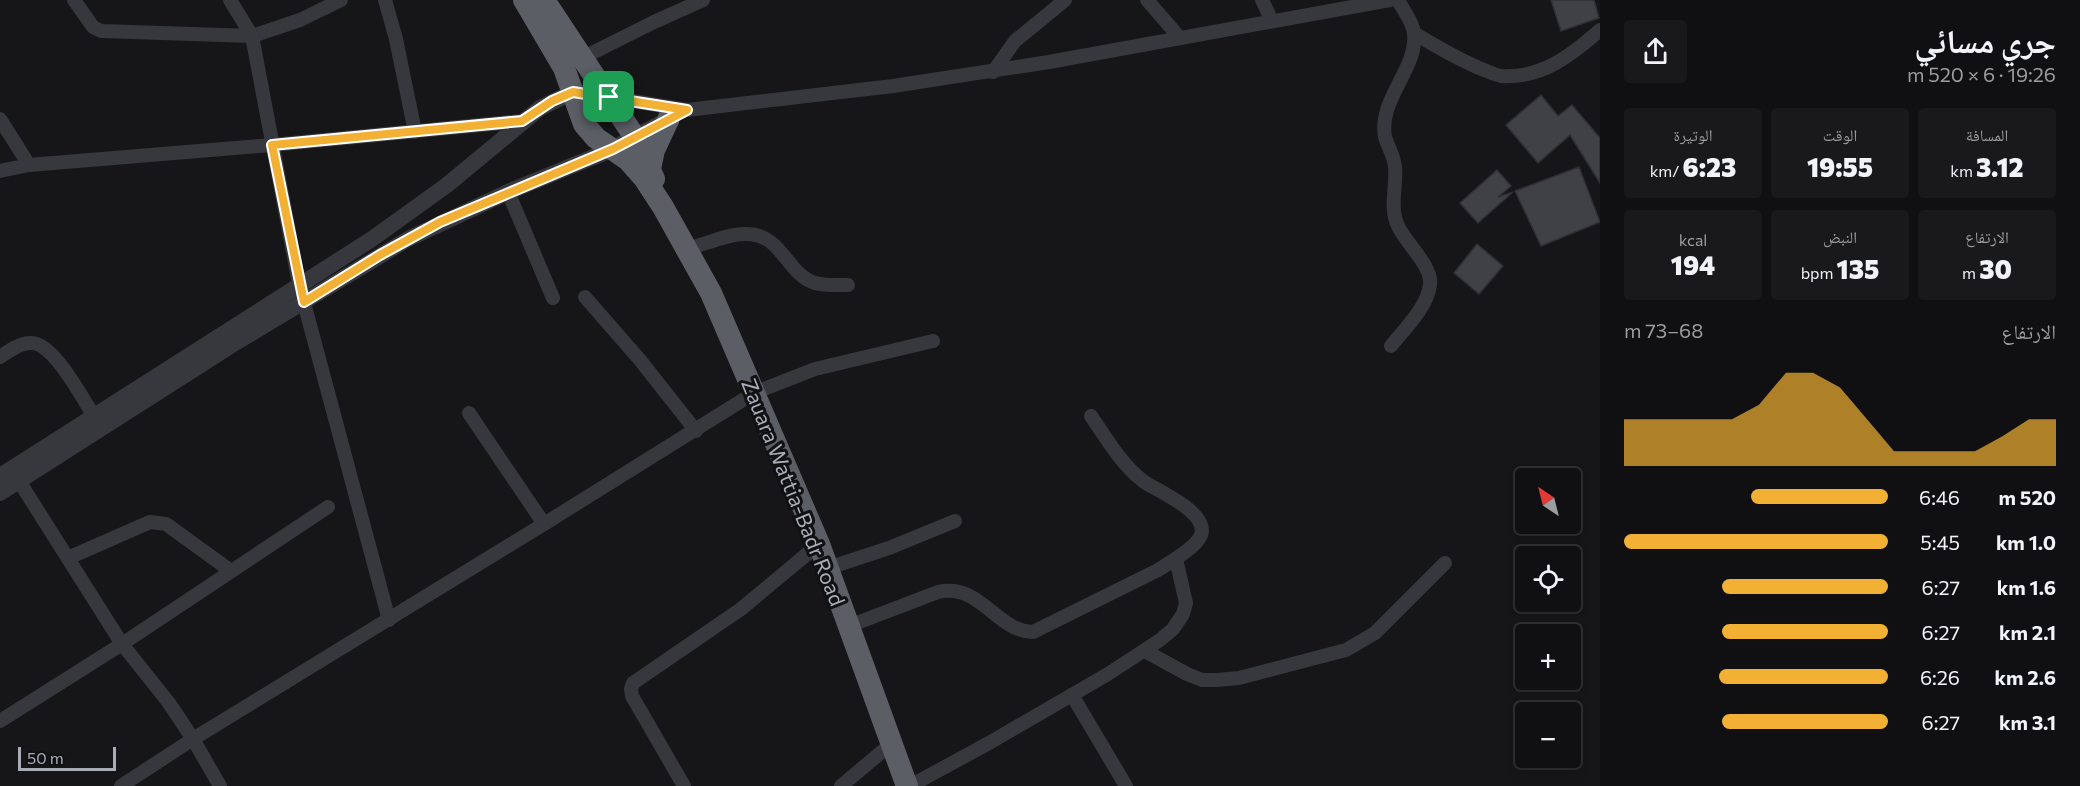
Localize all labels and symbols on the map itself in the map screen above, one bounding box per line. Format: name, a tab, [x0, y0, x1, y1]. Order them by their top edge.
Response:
pin	[583, 71, 634, 122]
street label: Zauara Wattia-Badr Road	[737, 375, 851, 609]
north arrow	[1515, 468, 1581, 534]
scale bar	[18, 744, 116, 772]

